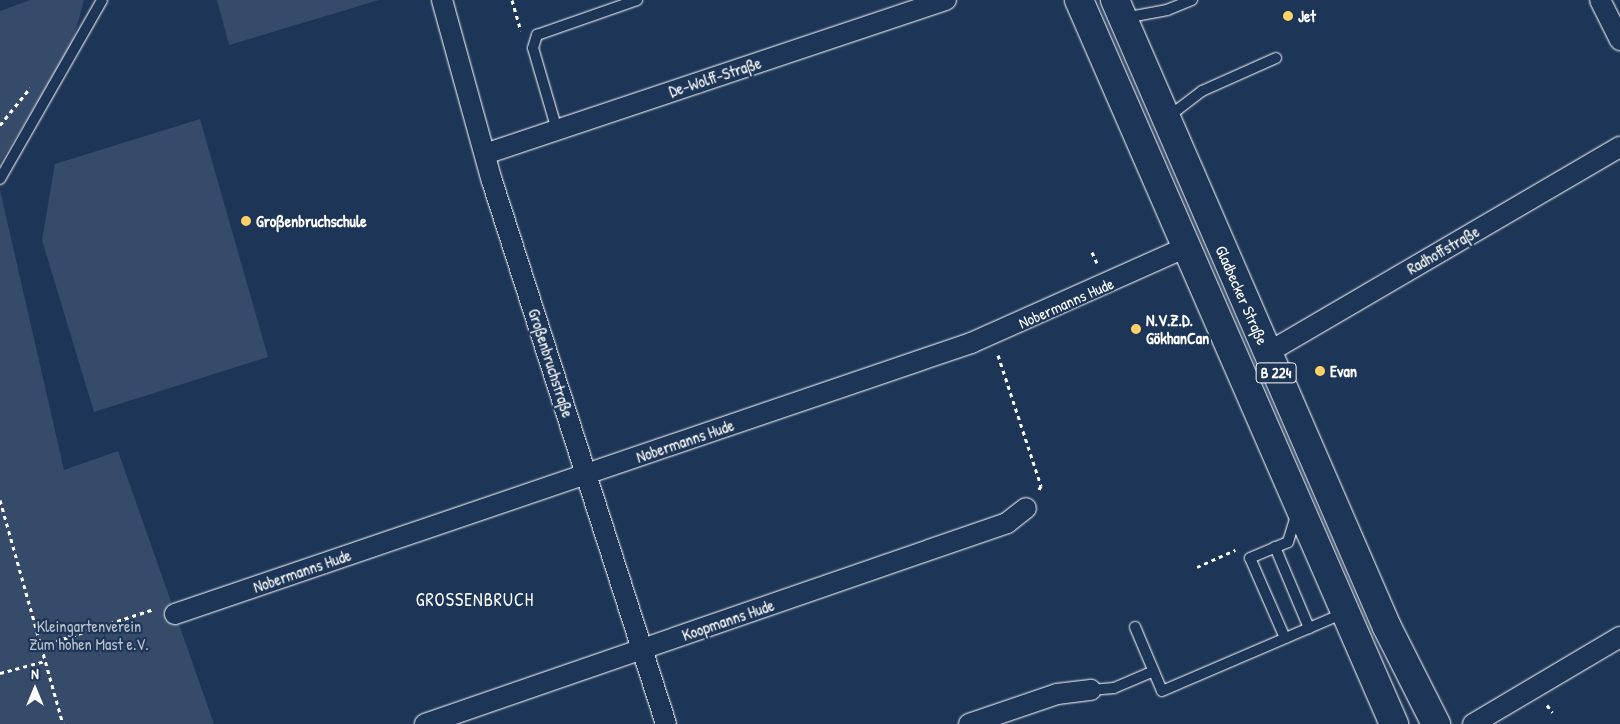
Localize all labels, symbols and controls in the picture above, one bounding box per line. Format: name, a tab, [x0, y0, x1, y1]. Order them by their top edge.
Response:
place label: Jet	[1298, 6, 1316, 26]
marker: Jet	[1282, 10, 1294, 22]
street label: De-Wolff-Straße	[666, 53, 764, 101]
place label: Großenbruchschule	[256, 211, 367, 231]
marker: Großenbruchschule	[240, 215, 252, 227]
street label: Radhoffstraße	[1403, 222, 1483, 278]
street label: Gladbecker Straße	[1212, 242, 1272, 348]
street label: Nobermanns Hude	[1015, 273, 1117, 333]
street label: Großenbruchstraße	[524, 306, 578, 420]
place label: N.V.Z.D. GökhanCan	[1146, 310, 1209, 348]
marker: N.V.Z.D. GökhanCan	[1130, 323, 1142, 335]
road number: B 224	[1255, 360, 1297, 386]
place label: Evan	[1330, 361, 1357, 381]
marker: Evan	[1314, 365, 1326, 377]
street label: Nobermanns Hude	[634, 415, 736, 467]
street label: Nobermanns Hude	[251, 545, 353, 597]
district label: GROSSENBRUCH	[414, 589, 536, 611]
street label: Koopmanns Hude	[679, 595, 777, 645]
park label: Kleingartenverein Zum hohen Mast e.V.	[29, 616, 149, 654]
north arrow	[10, 664, 60, 714]
text: N	[31, 664, 39, 683]

